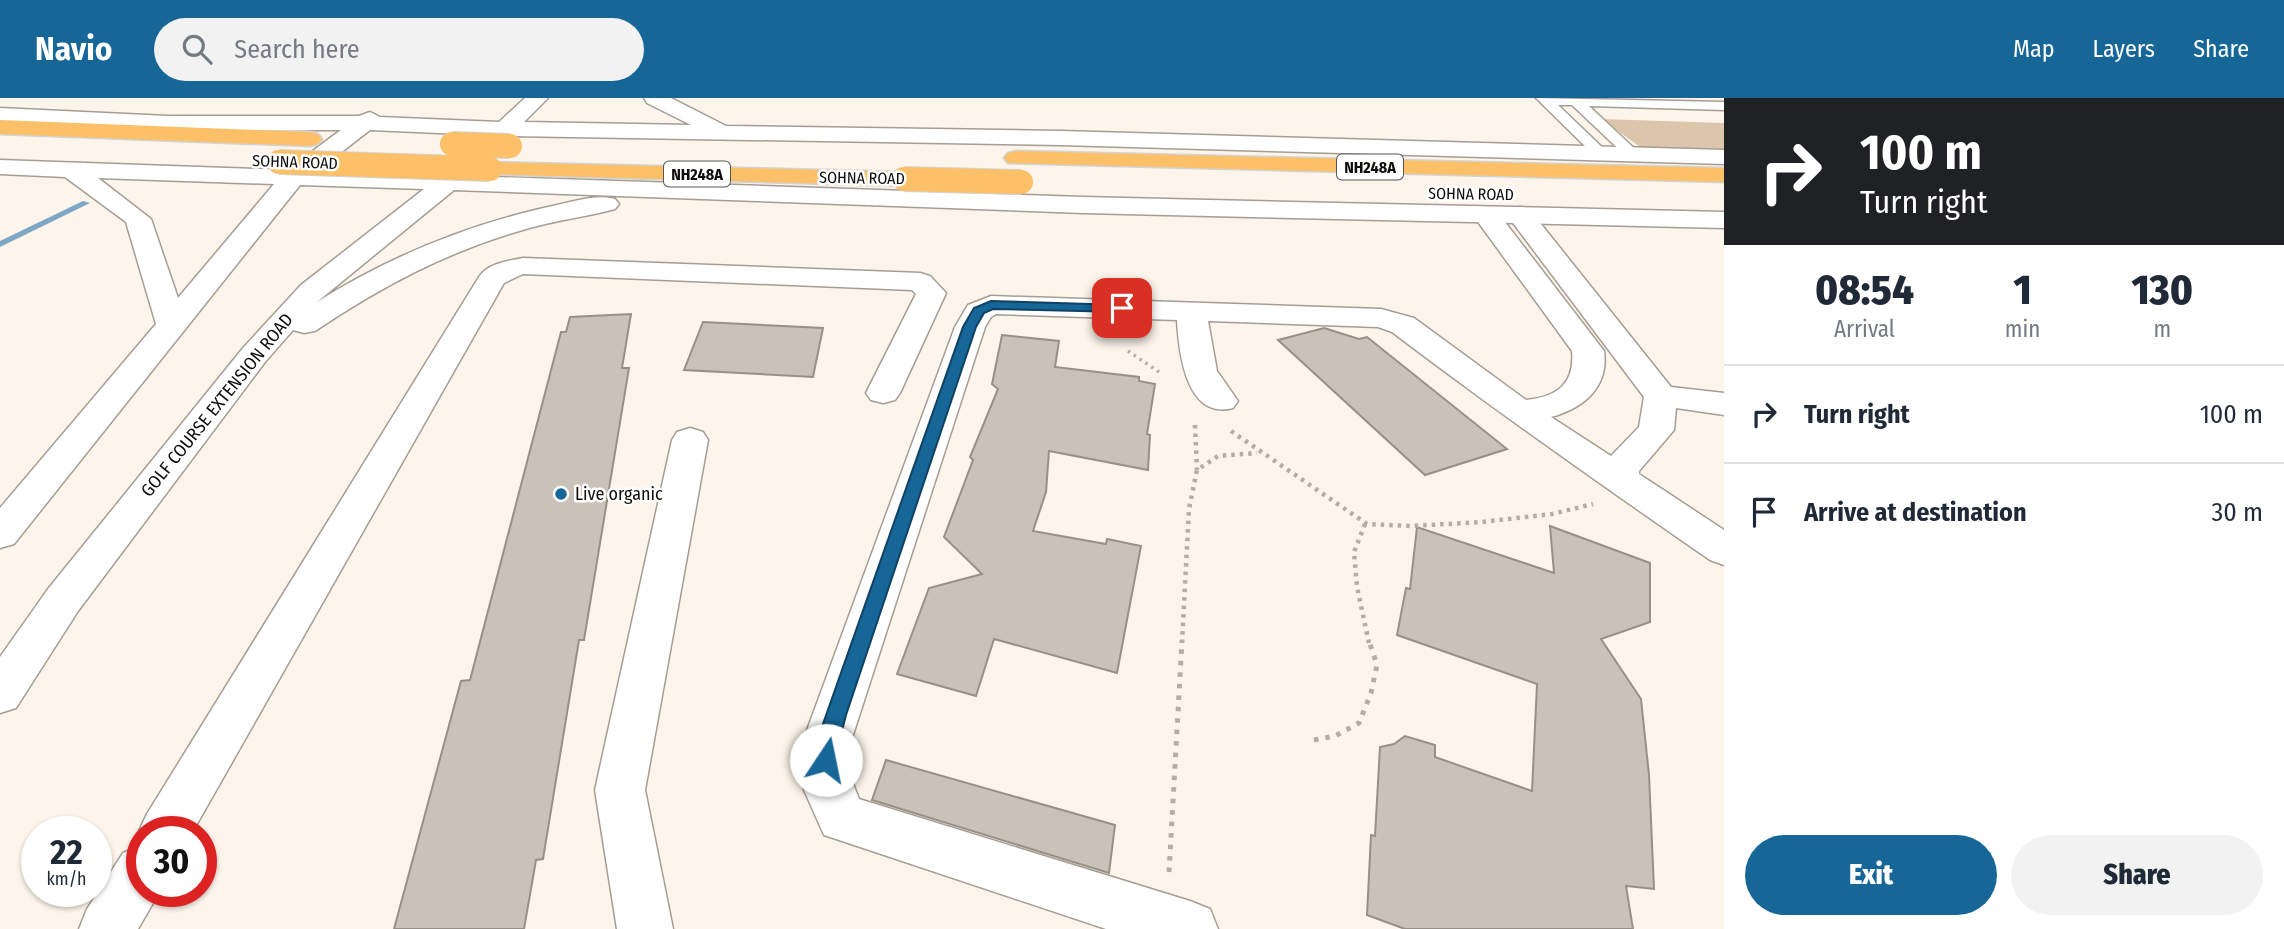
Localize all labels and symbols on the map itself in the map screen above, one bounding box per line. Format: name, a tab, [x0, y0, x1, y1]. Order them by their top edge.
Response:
street label: SOHNA ROAD	[252, 151, 338, 173]
road number: NH248A	[1337, 155, 1403, 180]
road number: NH248A	[664, 162, 730, 186]
street label: SOHNA ROAD	[819, 168, 905, 188]
street label: SOHNA ROAD	[1428, 184, 1514, 204]
pin	[1092, 278, 1152, 338]
street label: GOLF COURSE EXTENSION ROAD	[136, 309, 298, 501]
place label: Live organic	[575, 483, 663, 505]
marker: Live organic	[553, 486, 569, 502]
position arrow	[789, 723, 863, 797]
speed limit sign: 30	[126, 816, 217, 907]

